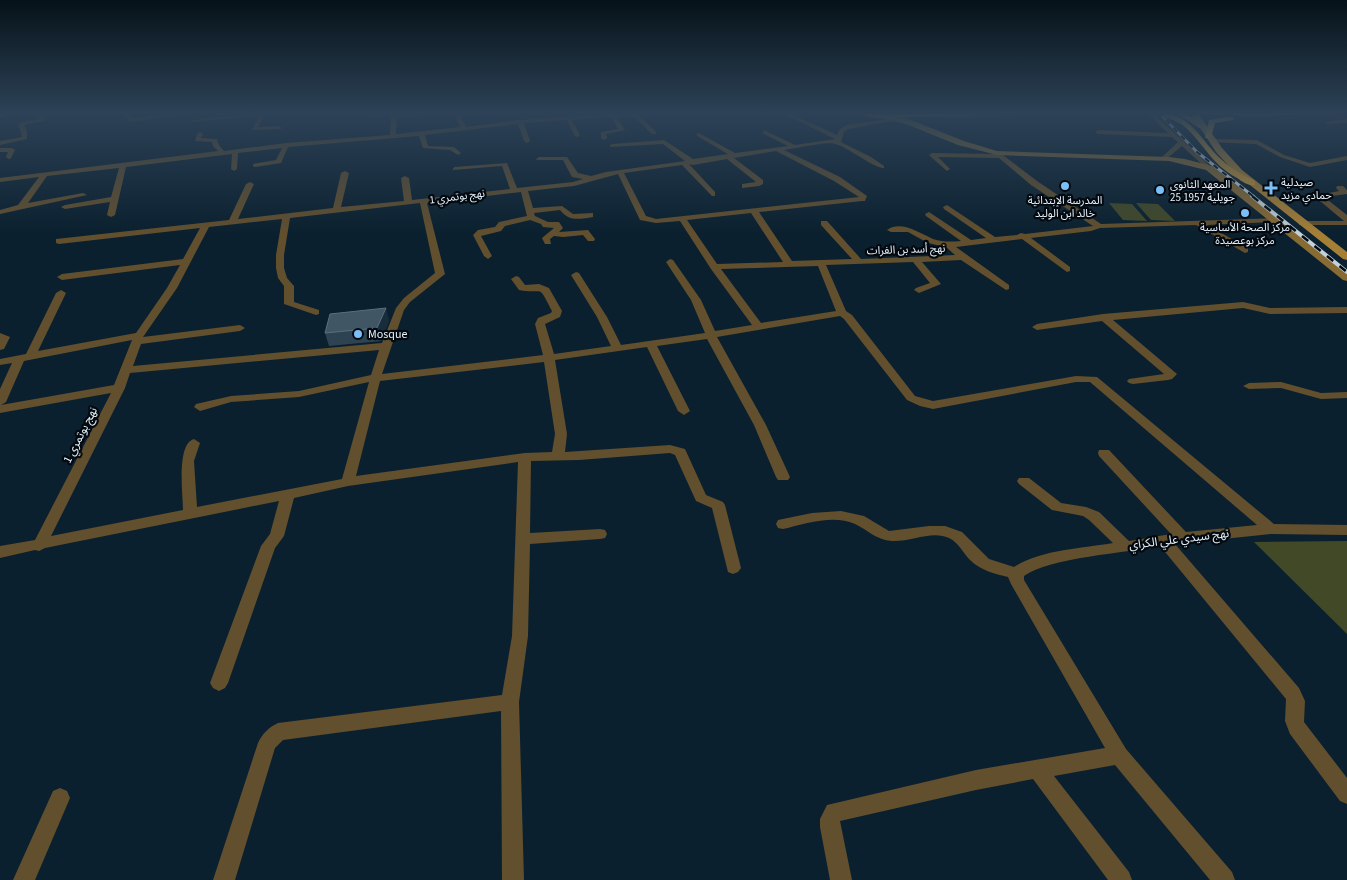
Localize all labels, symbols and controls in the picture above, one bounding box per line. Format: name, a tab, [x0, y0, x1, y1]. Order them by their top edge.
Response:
place label: صيدلية حمادي مزيد	[1281, 175, 1332, 205]
place label: المعهد الثانوي 25 جويلية 1957	[1170, 177, 1235, 205]
marker: المدرسة الإبتدائية خالد ابن الوليد	[1059, 180, 1071, 192]
marker: صيدلية حمادي مزيد	[1265, 182, 1277, 194]
marker: المعهد الثانوي 25 جويلية 1957	[1154, 184, 1166, 196]
street label: نهج بوتمري 1	[428, 186, 486, 209]
place label: المدرسة الإبتدائية خالد ابن الوليد	[1028, 193, 1102, 221]
marker: مركز الصحة الأساسية مركز بوعصيدة	[1239, 207, 1251, 219]
place label: مركز الصحة الأساسية مركز بوعصيدة	[1200, 220, 1290, 248]
street label: نهج أسد بن الفرات	[866, 241, 946, 258]
place label: Mosque	[368, 326, 407, 343]
marker: Mosque	[352, 328, 364, 340]
street label: نهج بوتمري 1	[59, 404, 103, 467]
street label: نهج سيدي علي الكراي	[1128, 525, 1230, 555]

